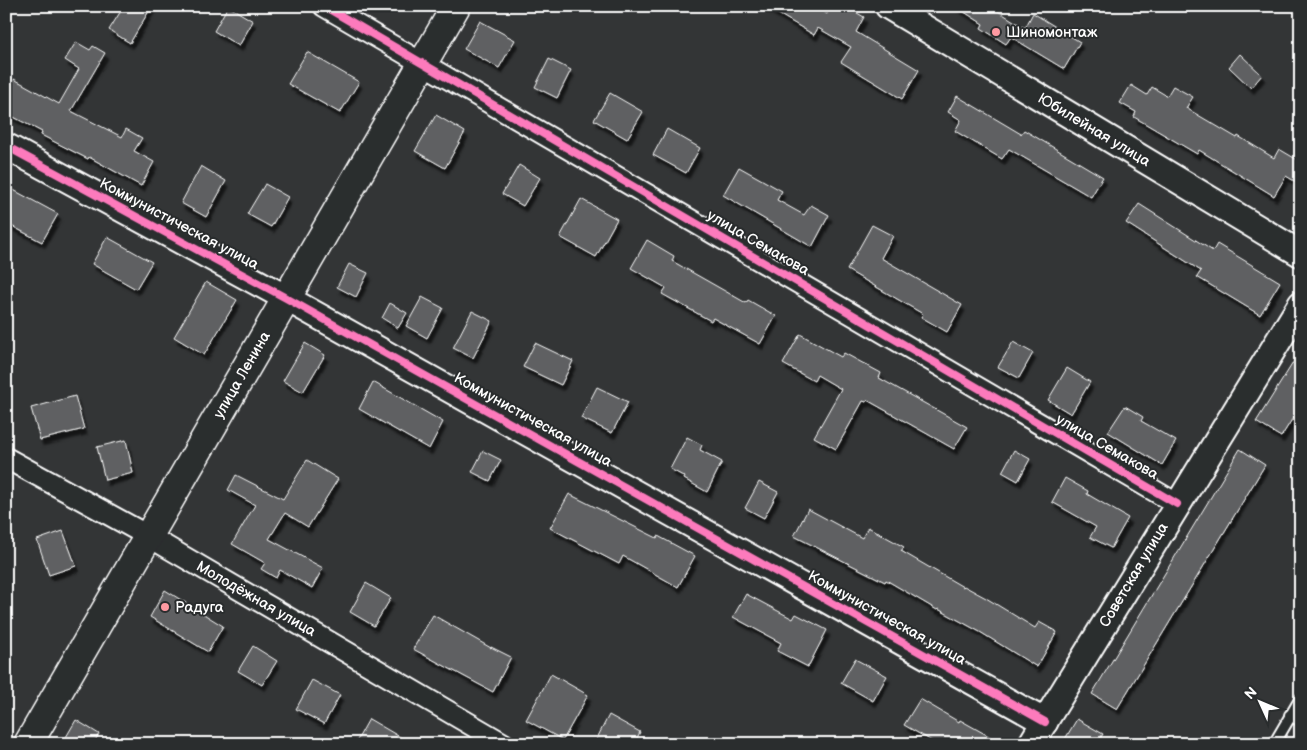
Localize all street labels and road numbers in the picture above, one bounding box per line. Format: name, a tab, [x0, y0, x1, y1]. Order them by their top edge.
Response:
street label: Юбилейная улица	[1034, 89, 1154, 171]
street label: Коммунистическая улица	[96, 174, 262, 274]
street label: улица Семакова	[703, 206, 813, 280]
street label: улица Ленина	[209, 328, 275, 422]
street label: Коммунистическая улица	[451, 369, 615, 471]
street label: улица Семакова	[1052, 410, 1162, 484]
street label: Советская улица	[1095, 519, 1173, 631]
street label: Молодёжная улица	[193, 557, 319, 641]
street label: Коммунистическая улица	[805, 567, 969, 669]

